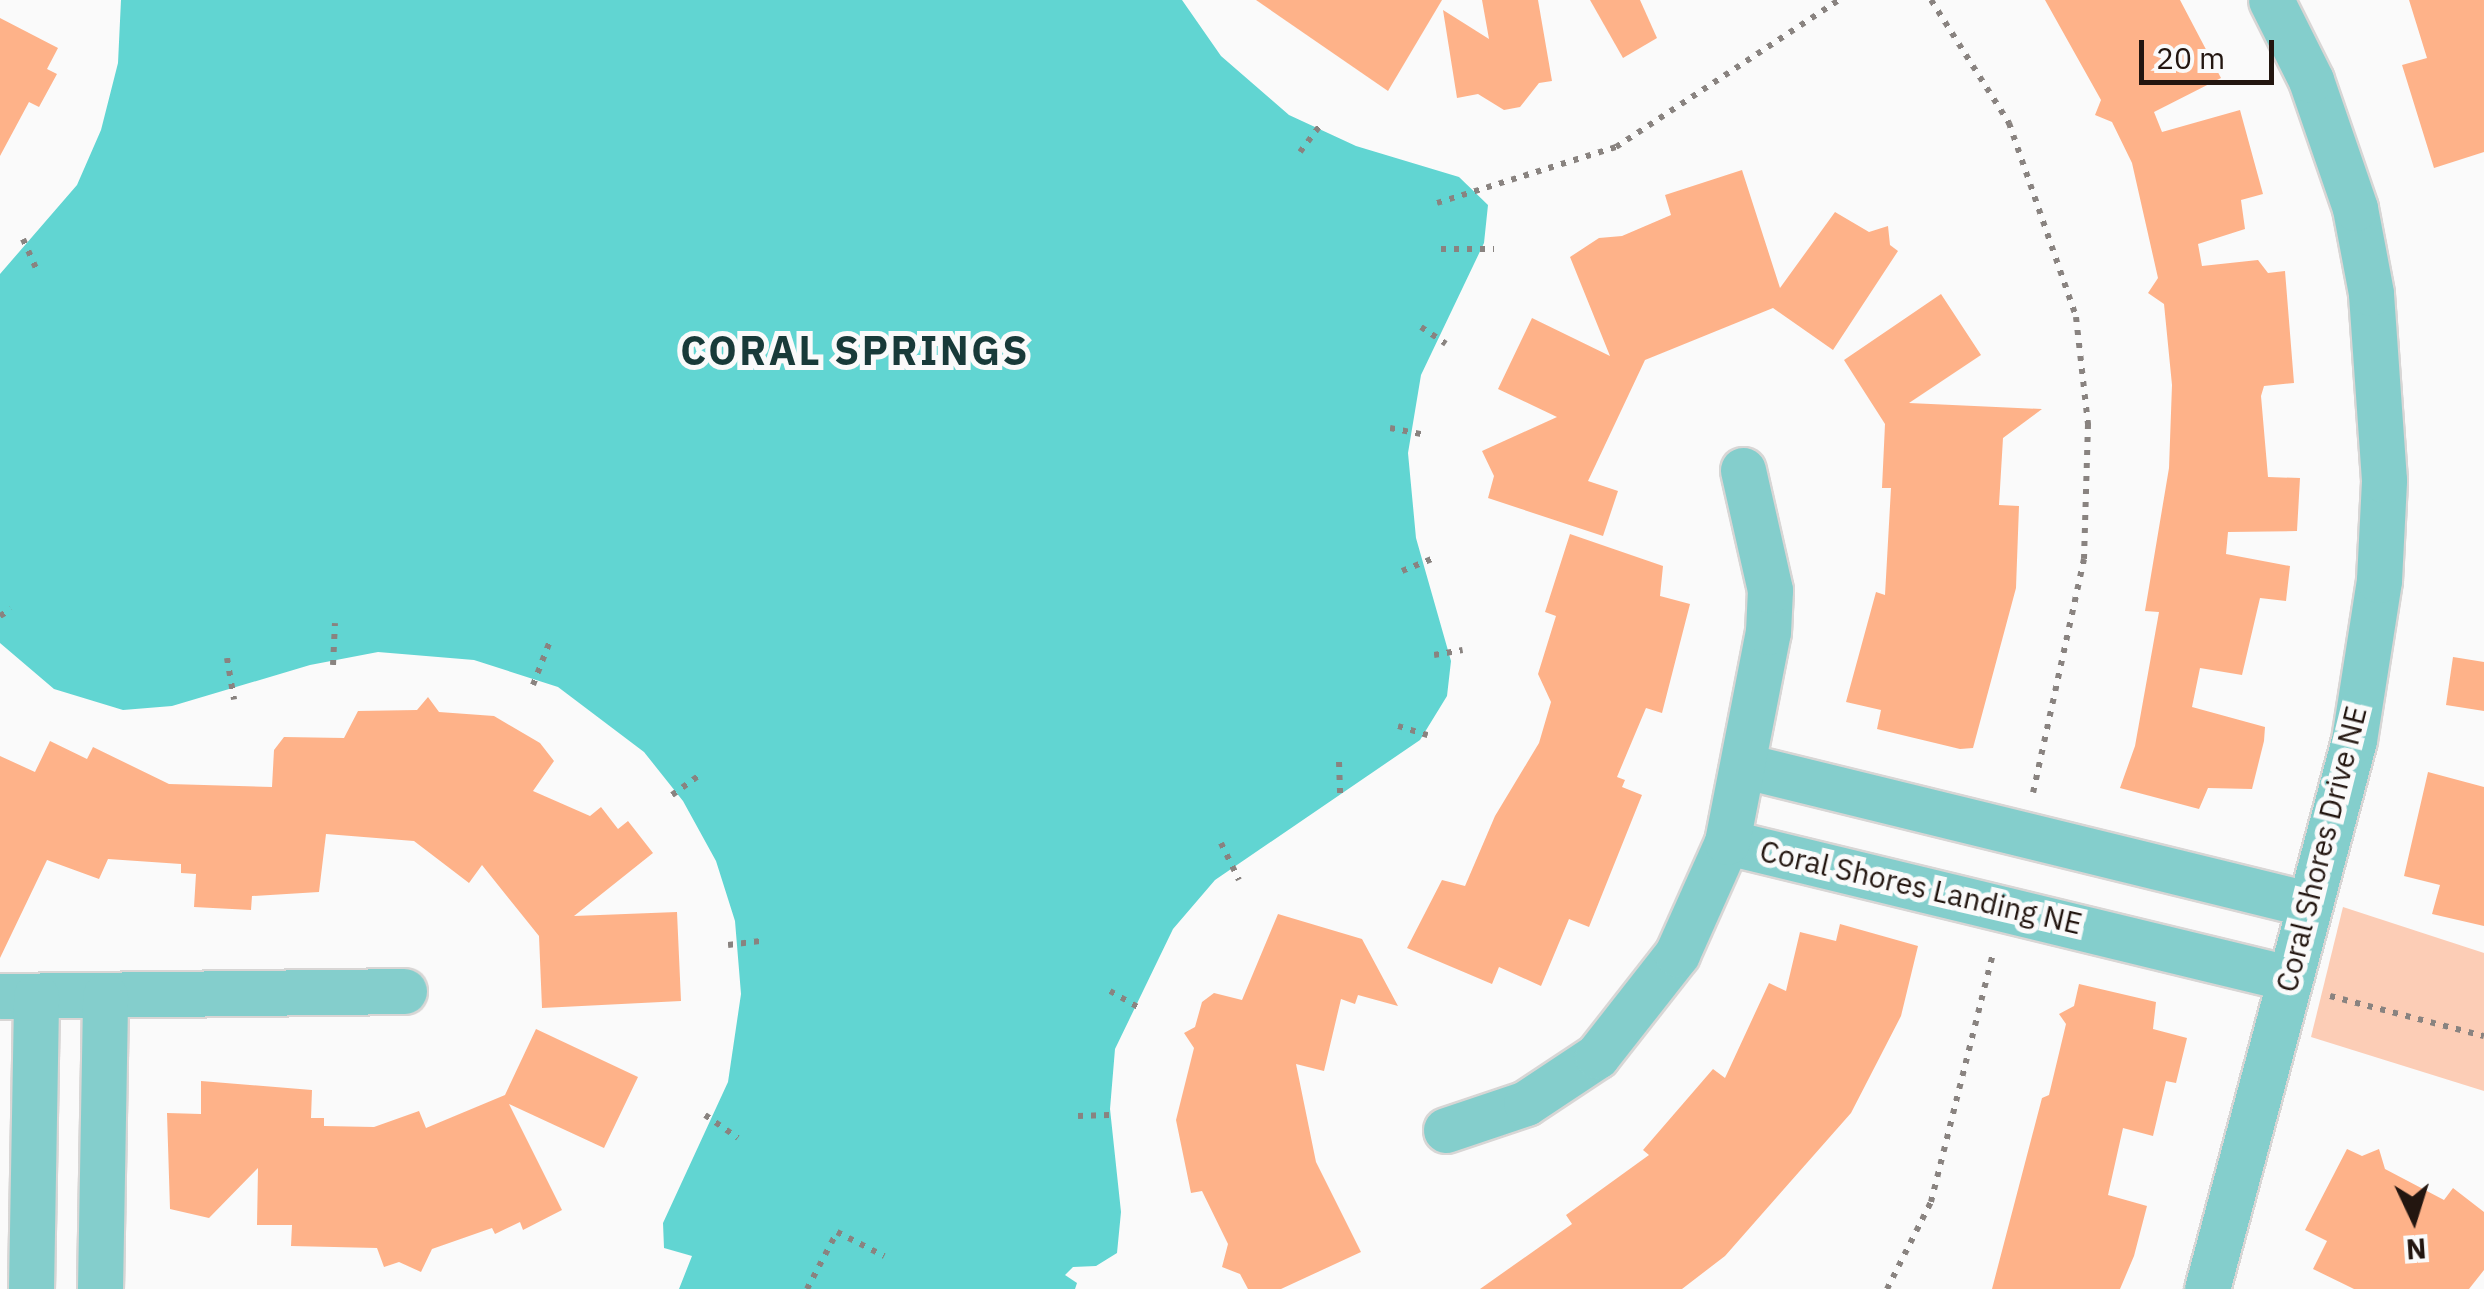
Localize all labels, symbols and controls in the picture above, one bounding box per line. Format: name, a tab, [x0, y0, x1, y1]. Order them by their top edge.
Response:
scale bar	[2144, 20, 2279, 82]
text: 20 m	[2156, 38, 2225, 77]
district label: CORAL SPRINGS	[680, 326, 1030, 374]
street label: Coral Shores Drive NE	[2268, 702, 2374, 996]
street label: Coral Shores Landing NE	[1756, 832, 2086, 942]
north arrow	[2364, 1169, 2464, 1269]
text: N	[2405, 1230, 2428, 1269]

